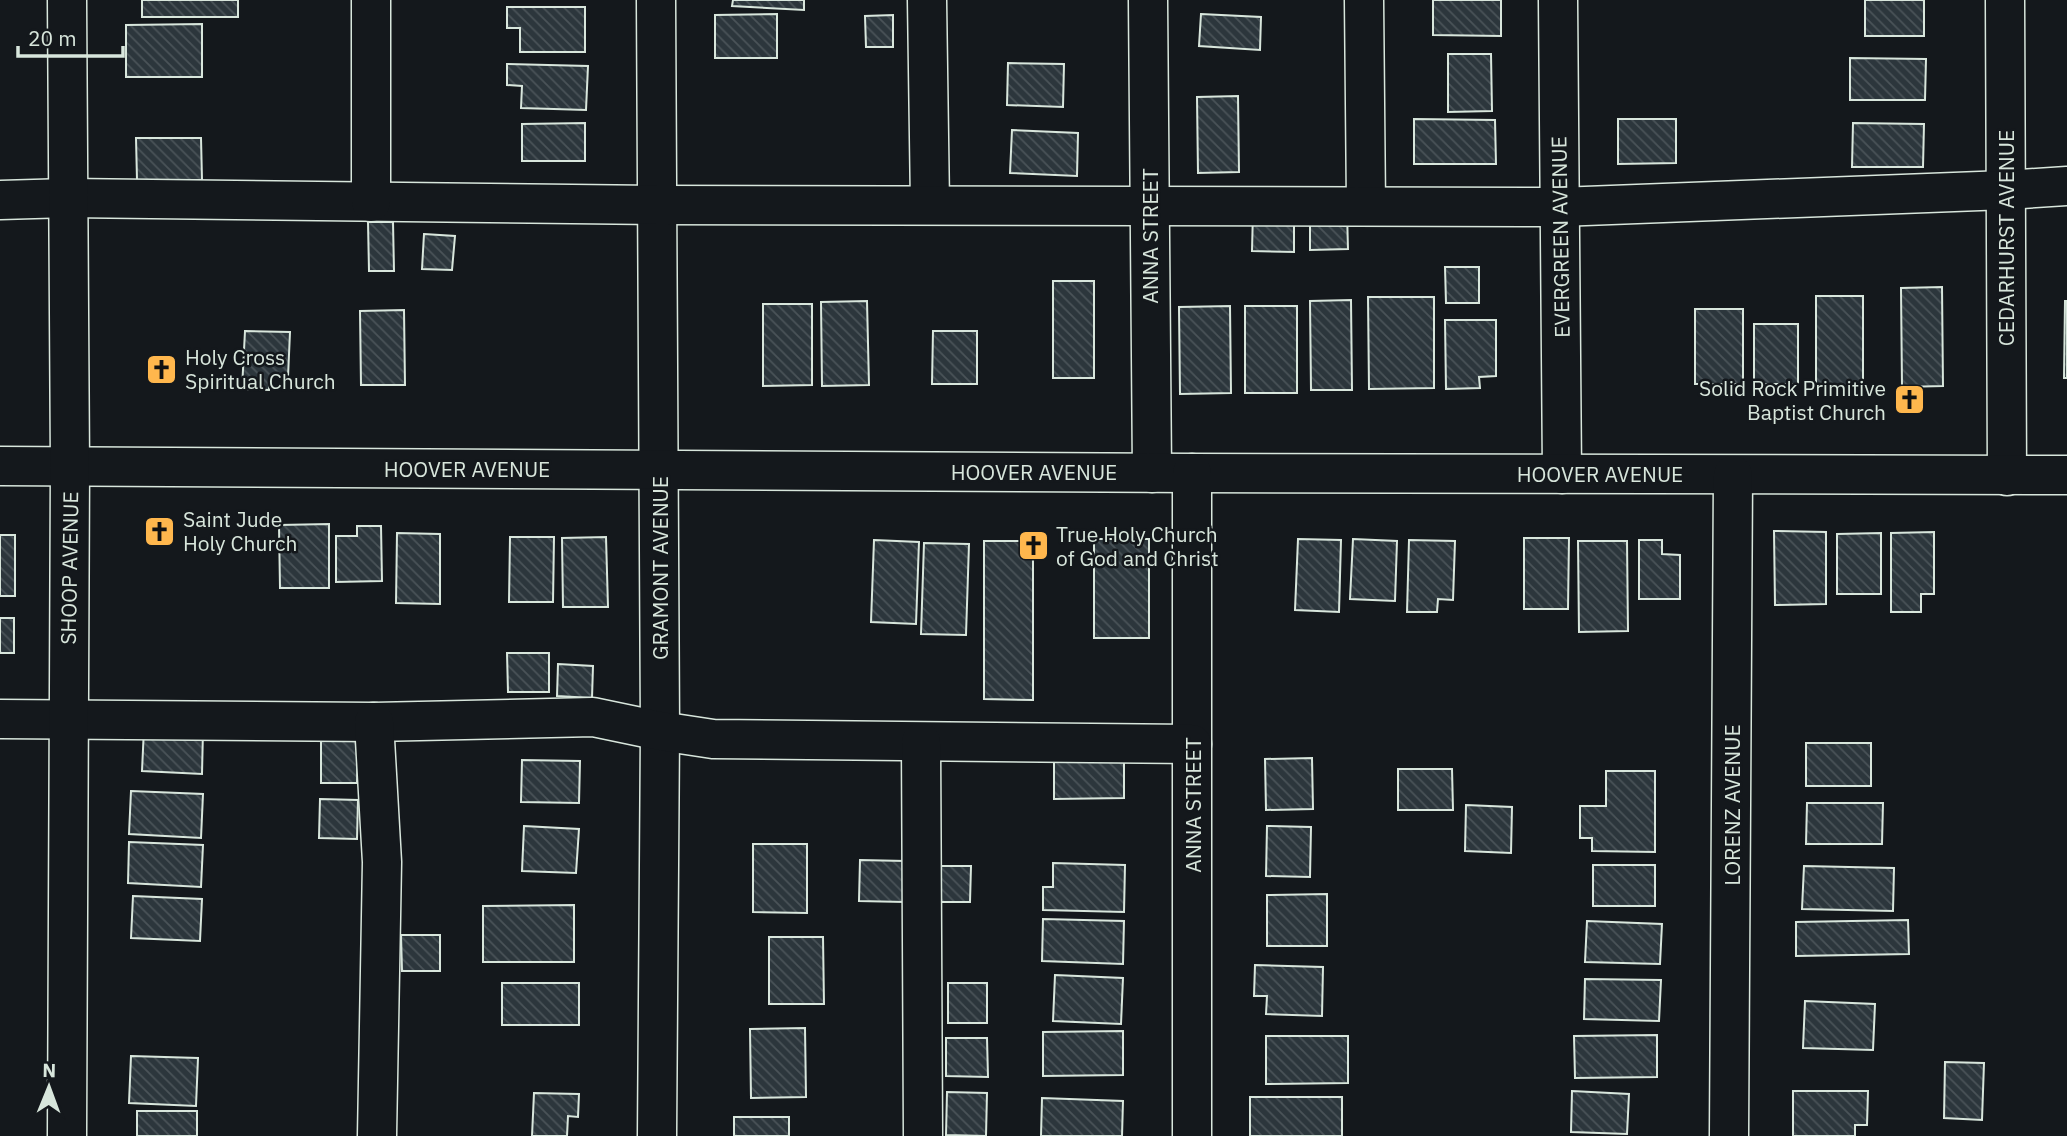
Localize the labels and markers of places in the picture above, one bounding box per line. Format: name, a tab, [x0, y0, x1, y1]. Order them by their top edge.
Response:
place label: Holy Cross Spiritual Church	[185, 343, 336, 395]
church icon: Holy Cross Spiritual Church	[145, 352, 179, 386]
place label: Solid Rock Primitive Baptist Church	[1699, 374, 1886, 426]
church icon: Solid Rock Primitive Baptist Church	[1892, 383, 1926, 417]
place label: Saint Jude Holy Church	[183, 505, 298, 557]
church icon: Saint Jude Holy Church	[143, 514, 177, 548]
place label: True Holy Church of God and Christ	[1056, 520, 1219, 572]
church icon: True Holy Church of God and Christ	[1016, 529, 1050, 563]

